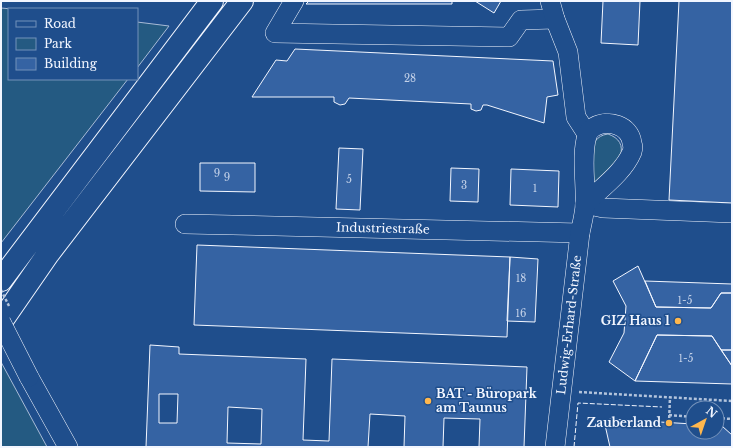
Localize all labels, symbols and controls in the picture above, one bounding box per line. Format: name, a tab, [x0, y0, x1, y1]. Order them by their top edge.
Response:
legend	[8, 8, 138, 80]
text: Road	[44, 16, 76, 31]
text: Park	[44, 36, 72, 51]
text: Building	[44, 56, 98, 71]
house number: 28	[404, 72, 416, 85]
house number: 9	[214, 167, 220, 180]
house number: 9	[224, 171, 230, 184]
house number: 5	[346, 173, 352, 186]
house number: 3	[461, 179, 467, 192]
house number: 1	[533, 182, 537, 195]
street label: Industriestraße	[336, 219, 430, 237]
street label: Ludwig-Erhard-Straße	[553, 254, 584, 395]
house number: 18	[516, 272, 526, 285]
house number: 1-5	[678, 294, 693, 307]
house number: 16	[516, 307, 526, 320]
place label: GIZ Haus 1	[601, 313, 670, 328]
marker: GIZ Haus 1	[673, 316, 683, 326]
house number: 1-5	[679, 352, 694, 365]
place label: BAT - Büropark am Taunus	[436, 386, 538, 415]
marker: BAT - Büropark am Taunus	[423, 396, 433, 406]
north arrow	[685, 400, 725, 440]
text: N	[703, 404, 720, 421]
place label: Zauberland	[587, 415, 662, 430]
marker: Zauberland	[664, 418, 674, 428]

